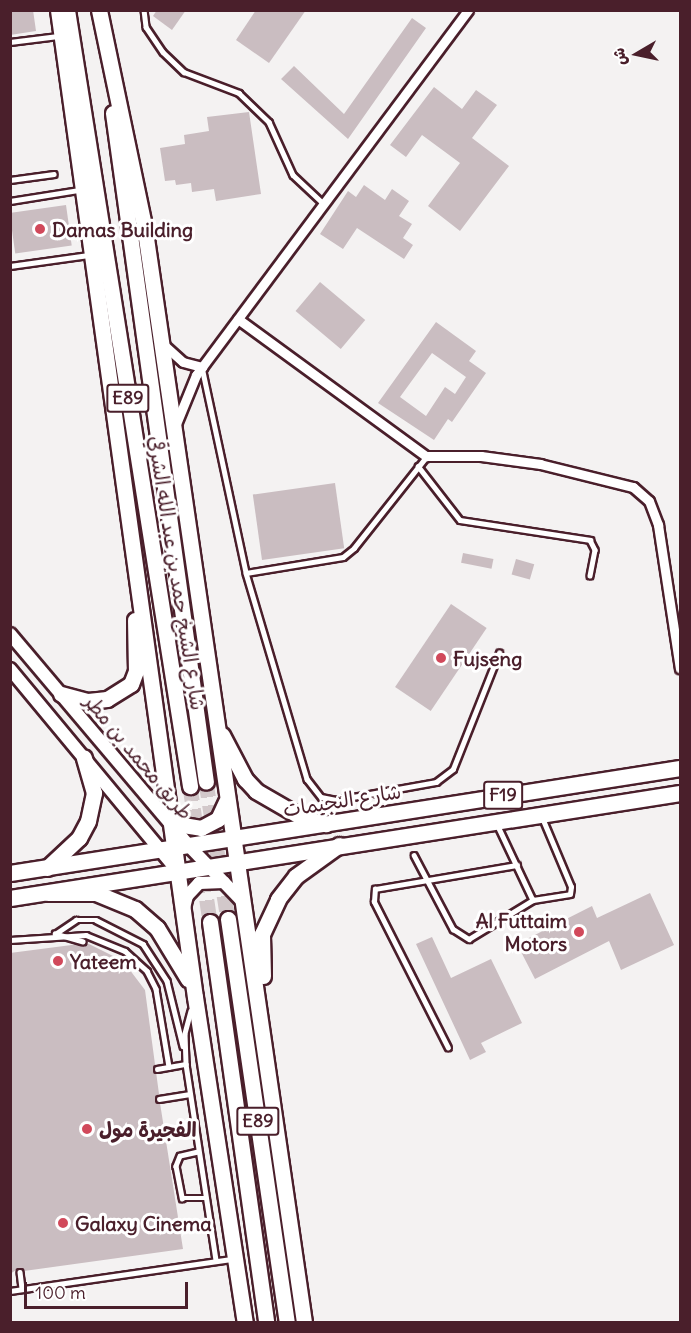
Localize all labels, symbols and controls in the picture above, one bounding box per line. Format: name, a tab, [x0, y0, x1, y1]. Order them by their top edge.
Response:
north arrow	[607, 24, 667, 84]
text: ش	[608, 47, 630, 67]
place label: Damas Building	[52, 217, 193, 241]
marker: Damas Building	[33, 222, 47, 236]
road number: E89	[106, 383, 150, 413]
street label: شارع الشيخ حمد بن عبد الله الشرقي	[143, 434, 211, 712]
place label: Fujseng	[453, 646, 522, 670]
marker: Fujseng	[434, 651, 448, 665]
street label: طريق محمد بن مطر	[80, 690, 198, 824]
street label: شارع النجيمات	[281, 779, 403, 821]
road number: F19	[482, 780, 524, 810]
place label: Al Futtaim Motors	[476, 909, 567, 956]
marker: Al Futtaim Motors	[572, 925, 586, 939]
place label: Yateem	[70, 949, 137, 973]
marker: Yateem	[51, 954, 65, 968]
road number: E89	[236, 1106, 280, 1136]
place label: الفجيرة مول	[99, 1117, 197, 1141]
marker: الفجيرة مول	[80, 1122, 94, 1136]
place label: Galaxy Cinema	[75, 1211, 212, 1235]
marker: Galaxy Cinema	[56, 1216, 70, 1230]
scale bar	[27, 1270, 190, 1308]
text: 100 m	[35, 1281, 86, 1304]

